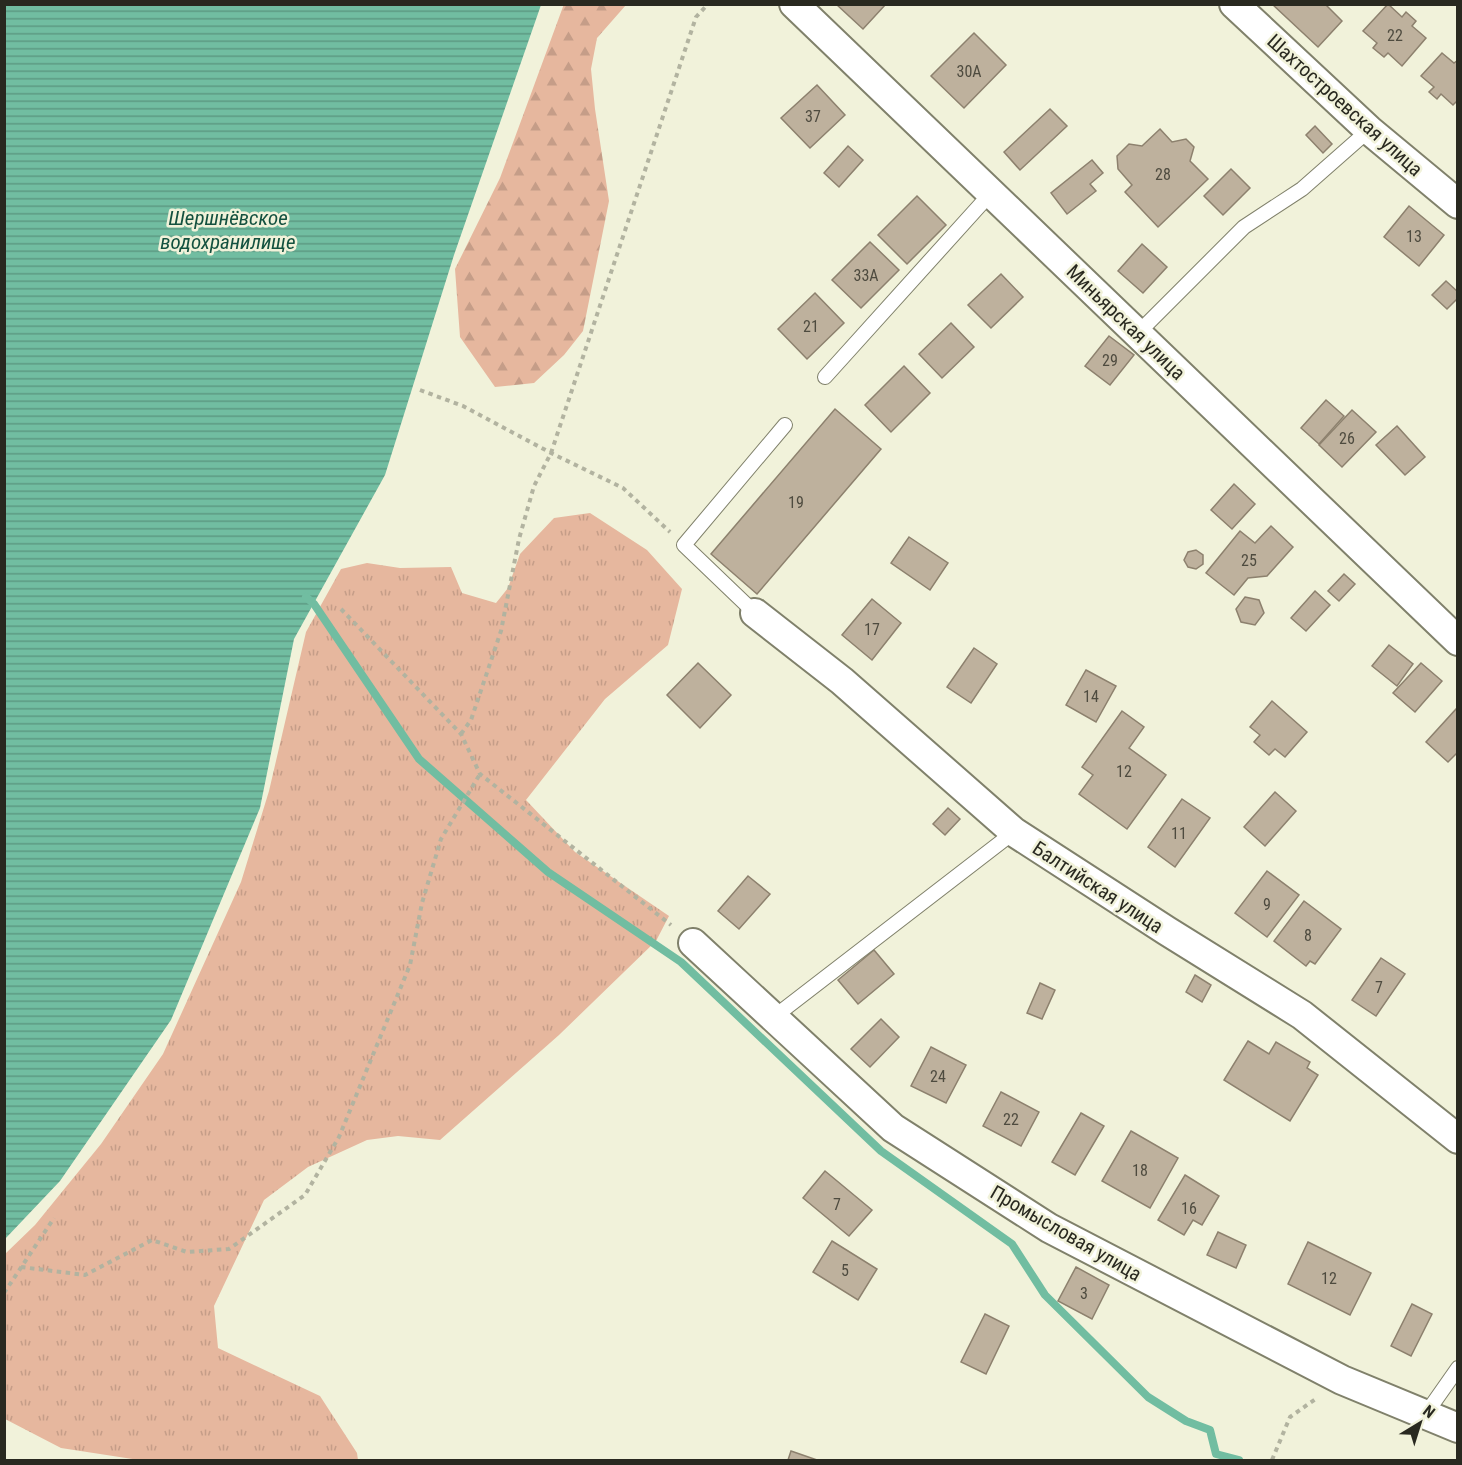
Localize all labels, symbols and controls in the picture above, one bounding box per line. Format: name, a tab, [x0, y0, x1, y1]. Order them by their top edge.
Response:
house number: 22	[1387, 26, 1403, 45]
street label: Шахтостроевская улица	[1262, 29, 1428, 181]
house number: 30А	[956, 62, 982, 81]
house number: 37	[805, 107, 821, 126]
house number: 28	[1155, 165, 1171, 184]
water label: Шершнёвское водохранилище	[160, 206, 296, 254]
house number: 13	[1406, 227, 1422, 246]
street label: Миньярская улица	[1062, 259, 1190, 385]
house number: 33А	[853, 266, 879, 285]
house number: 21	[803, 317, 819, 336]
house number: 29	[1102, 351, 1118, 370]
house number: 26	[1339, 429, 1355, 448]
house number: 19	[788, 493, 804, 512]
house number: 25	[1241, 551, 1257, 570]
house number: 17	[864, 620, 880, 639]
house number: 14	[1083, 687, 1099, 706]
house number: 12	[1116, 762, 1132, 781]
house number: 11	[1171, 824, 1187, 843]
street label: Балтийская улица	[1028, 836, 1168, 938]
house number: 9	[1263, 895, 1271, 914]
house number: 8	[1304, 926, 1312, 945]
house number: 7	[1375, 978, 1383, 997]
house number: 24	[930, 1067, 946, 1086]
house number: 22	[1003, 1110, 1019, 1129]
house number: 18	[1132, 1161, 1148, 1180]
street label: Промысловая улица	[986, 1180, 1146, 1286]
house number: 7	[833, 1195, 841, 1214]
house number: 16	[1181, 1199, 1197, 1218]
house number: 5	[841, 1261, 849, 1280]
house number: 12	[1321, 1269, 1337, 1288]
house number: 3	[1080, 1284, 1088, 1303]
north arrow	[1390, 1393, 1450, 1453]
text: N	[1419, 1401, 1439, 1422]

